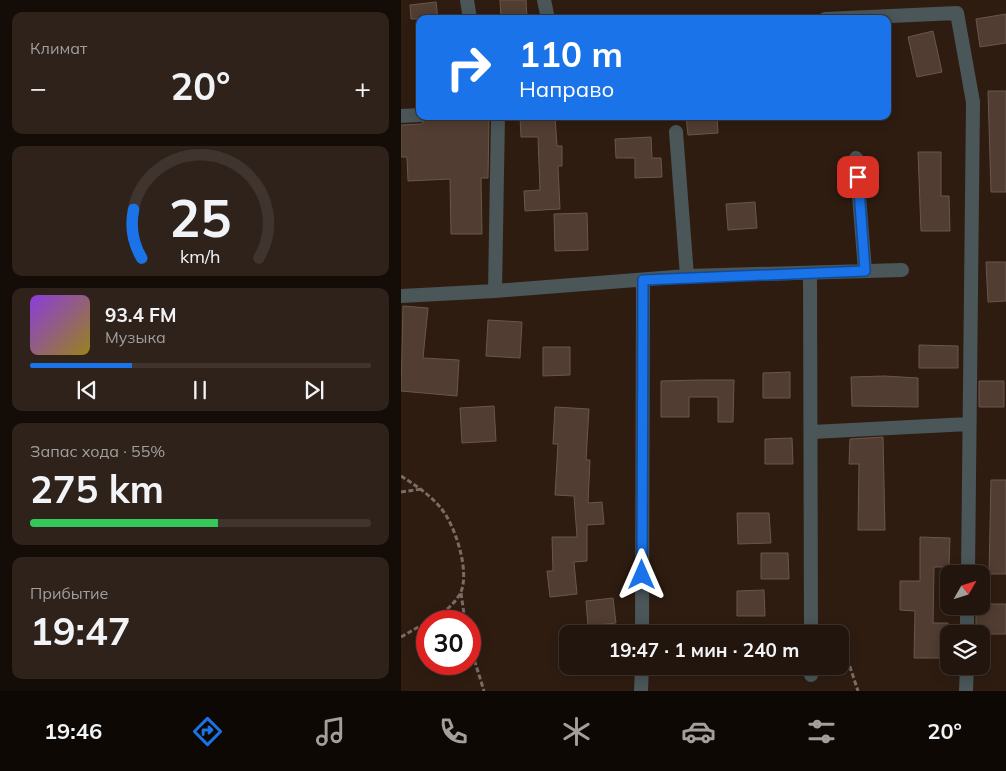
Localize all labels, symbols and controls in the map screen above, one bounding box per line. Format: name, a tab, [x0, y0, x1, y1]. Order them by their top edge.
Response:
text: 110 m	[519, 32, 623, 76]
icon: right	[436, 35, 501, 100]
text: Климат	[30, 38, 87, 58]
text: 20°	[170, 62, 231, 110]
text: −	[30, 70, 47, 105]
text: +	[354, 70, 371, 105]
text: Направо	[519, 75, 614, 103]
pin	[837, 156, 879, 198]
icon: arrive	[844, 163, 872, 191]
text: 25	[169, 185, 232, 250]
text: km/h	[180, 245, 221, 267]
text: 93.4 FM	[105, 303, 177, 327]
text: Музыка	[105, 327, 166, 347]
icon: previous	[73, 376, 101, 404]
icon: pause	[186, 376, 214, 404]
icon: next	[300, 376, 328, 404]
text: Запас хода · 55%	[30, 441, 165, 461]
text: 275 km	[30, 465, 164, 513]
position arrow	[615, 548, 667, 600]
north arrow	[940, 565, 990, 615]
map controls	[940, 565, 990, 675]
text: Прибытие	[30, 583, 108, 603]
text: 19:47	[30, 607, 131, 655]
speed limit sign: 30	[416, 610, 481, 675]
button: layers	[940, 625, 990, 675]
text: 19:47 · 1 мин · 240 m	[609, 638, 799, 662]
icon: directions	[190, 714, 225, 749]
icon: music	[313, 714, 348, 749]
icon: phone	[436, 714, 471, 749]
icon: climate	[559, 714, 594, 749]
icon: car	[681, 714, 716, 749]
icon: filters	[804, 714, 839, 749]
text: 19:46	[44, 717, 102, 745]
text: 20°	[927, 717, 962, 745]

